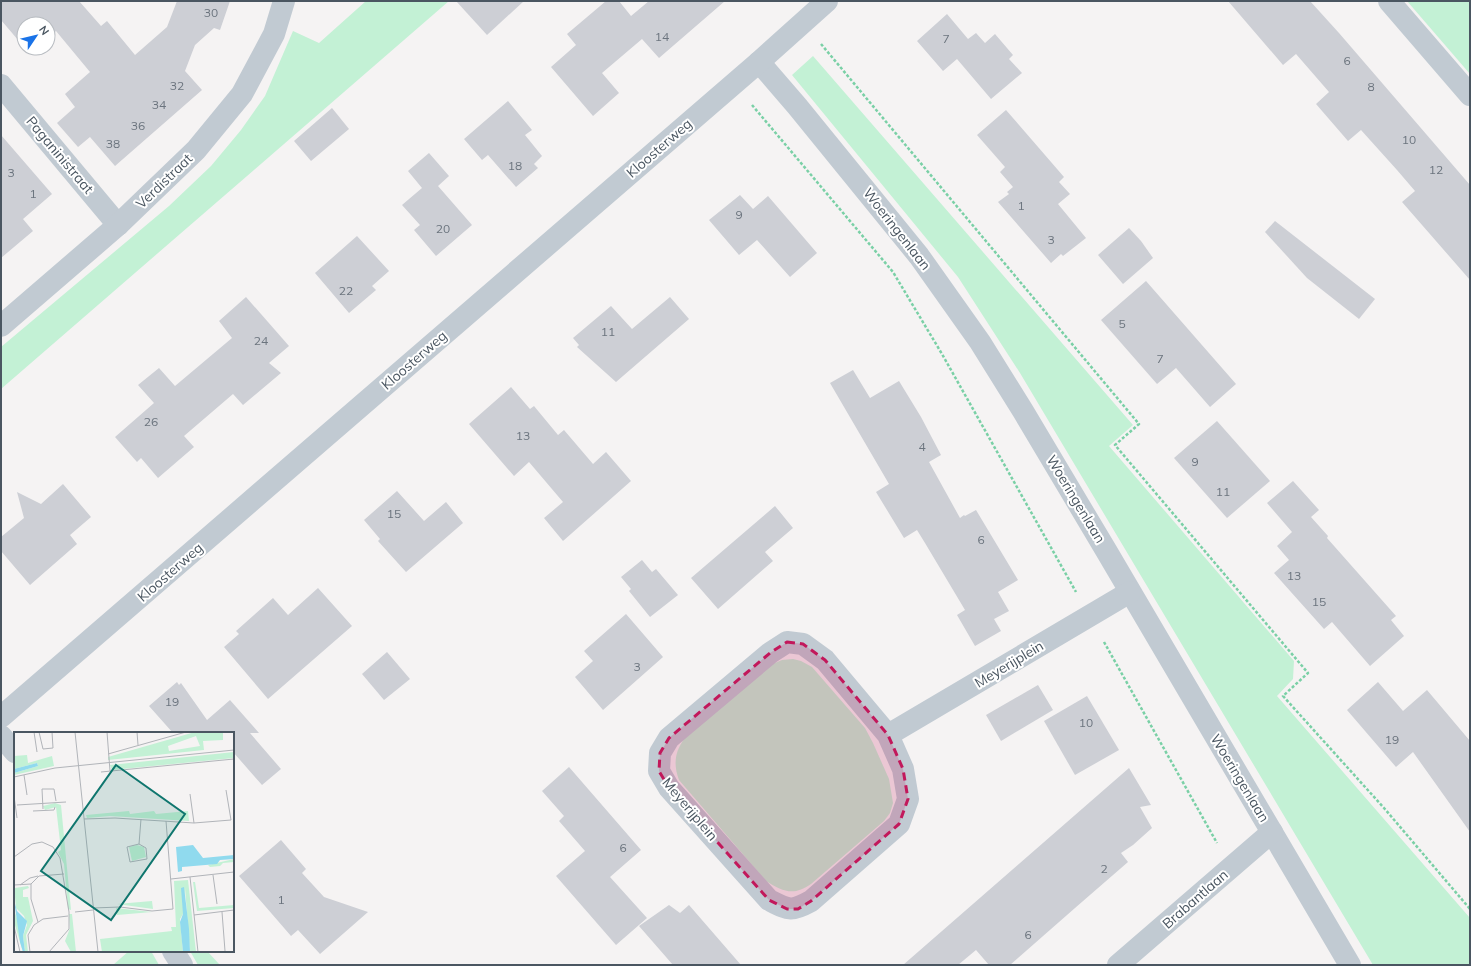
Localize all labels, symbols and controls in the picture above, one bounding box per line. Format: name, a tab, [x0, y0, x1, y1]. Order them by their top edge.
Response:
house number: 30	[204, 5, 218, 20]
north arrow	[16, 16, 56, 56]
text: N	[36, 23, 52, 38]
house number: 14	[655, 29, 669, 44]
house number: 7	[942, 31, 950, 46]
house number: 6	[1343, 53, 1351, 68]
house number: 32	[170, 78, 184, 93]
house number: 8	[1367, 79, 1375, 94]
house number: 34	[152, 97, 166, 112]
street label: Paganinistraat	[22, 113, 98, 197]
street label: Kloosterweg	[622, 115, 696, 181]
house number: 36	[131, 118, 145, 133]
house number: 10	[1402, 132, 1416, 147]
house number: 38	[106, 136, 120, 151]
street label: Verdistraat	[132, 150, 196, 212]
house number: 18	[508, 158, 522, 173]
house number: 12	[1429, 162, 1443, 177]
house number: 3	[7, 165, 15, 180]
street label: Woeringenlaan	[859, 184, 935, 274]
house number: 1	[29, 186, 37, 201]
house number: 1	[1017, 198, 1025, 213]
house number: 9	[735, 207, 743, 222]
house number: 20	[436, 221, 450, 236]
house number: 3	[1047, 232, 1055, 247]
house number: 22	[339, 283, 353, 298]
house number: 5	[1118, 316, 1126, 331]
house number: 11	[601, 324, 615, 339]
street label: Kloosterweg	[377, 327, 451, 393]
house number: 24	[254, 333, 268, 348]
house number: 7	[1156, 351, 1164, 366]
house number: 26	[144, 414, 158, 429]
house number: 13	[516, 428, 530, 443]
house number: 4	[918, 439, 926, 454]
street label: Woeringenlaan	[1043, 452, 1109, 546]
house number: 9	[1191, 454, 1199, 469]
house number: 11	[1216, 484, 1230, 499]
house number: 15	[387, 506, 401, 521]
house number: 6	[977, 532, 985, 547]
street label: Kloosterweg	[133, 539, 207, 605]
house number: 13	[1287, 568, 1301, 583]
house number: 15	[1312, 594, 1326, 609]
street label: Meyerijplein	[971, 636, 1047, 692]
house number: 3	[633, 659, 641, 674]
house number: 19	[165, 694, 179, 709]
house number: 10	[1079, 715, 1093, 730]
street label: Woeringenlaan	[1207, 731, 1273, 825]
inset map	[14, 732, 234, 952]
house number: 19	[1385, 732, 1399, 747]
street label: Meyerijplein	[658, 774, 722, 844]
house number: 6	[619, 840, 627, 855]
house number: 2	[1100, 861, 1108, 876]
street label: Brabantlaan	[1158, 866, 1232, 932]
house number: 1	[277, 892, 285, 907]
house number: 6	[1024, 927, 1032, 942]

